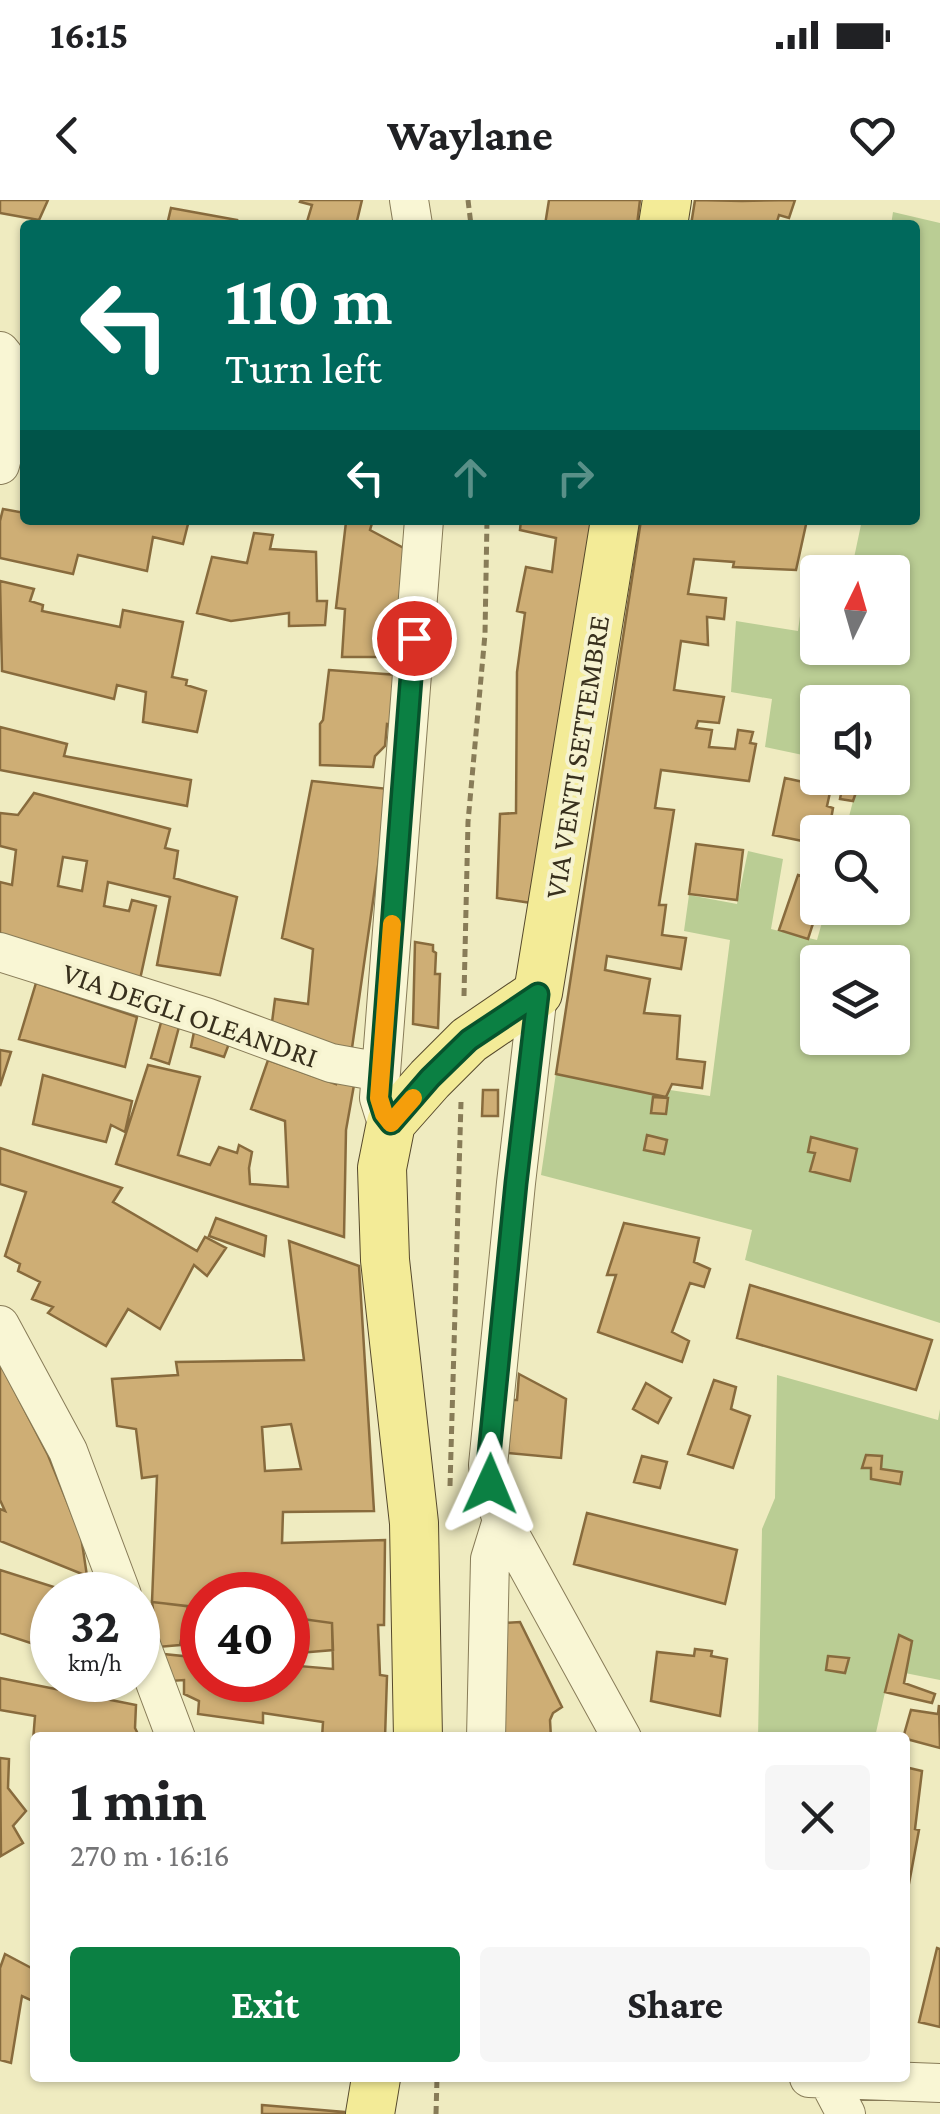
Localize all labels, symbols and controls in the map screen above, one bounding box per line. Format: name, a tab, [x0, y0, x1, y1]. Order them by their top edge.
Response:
text: 16:15	[50, 14, 128, 56]
icon: back	[40, 108, 95, 163]
icon: heart	[845, 108, 900, 163]
text: Waylane	[387, 110, 553, 160]
icon: left	[60, 260, 190, 390]
text: 110 m	[225, 261, 393, 339]
text: Turn left	[225, 343, 382, 393]
icon: left	[338, 450, 393, 505]
icon: ahead	[443, 450, 498, 505]
icon: right	[548, 450, 603, 505]
north arrow	[800, 555, 910, 665]
map controls	[800, 555, 910, 1055]
pin	[372, 596, 457, 681]
icon: arrive	[387, 611, 442, 666]
street label: VIA VENTI SETTEMBRE	[538, 613, 615, 901]
button: sound	[800, 685, 910, 795]
button: search	[800, 815, 910, 925]
button: layers	[800, 945, 910, 1055]
street label: VIA DEGLI OLEANDRI	[58, 955, 322, 1074]
position arrow	[438, 1432, 542, 1536]
speed limit sign: 40	[180, 1572, 310, 1702]
text: 32	[70, 1597, 120, 1653]
text: km/h	[68, 1649, 122, 1676]
button: close	[765, 1765, 870, 1870]
text: 1 min	[70, 1766, 207, 1833]
text: 270 m · 16:16	[70, 1837, 230, 1873]
button: Exit	[70, 1947, 460, 2062]
button: Share	[480, 1947, 870, 2062]

